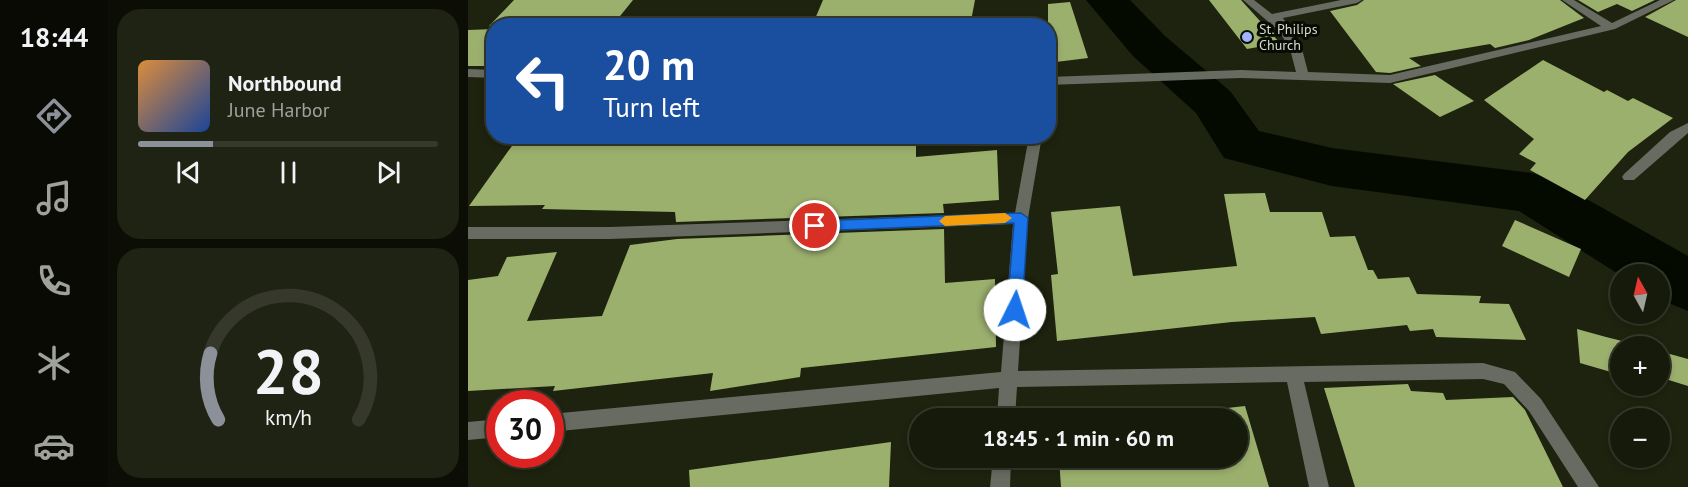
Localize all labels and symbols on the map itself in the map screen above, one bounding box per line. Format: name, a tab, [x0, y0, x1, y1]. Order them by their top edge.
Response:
place label: St. Philips Church	[1259, 20, 1318, 54]
marker: St. Philips Church	[1240, 30, 1254, 44]
pin	[789, 200, 840, 251]
north arrow	[1610, 264, 1670, 324]
position arrow	[983, 278, 1047, 342]
speed limit sign: 30	[486, 390, 564, 468]

